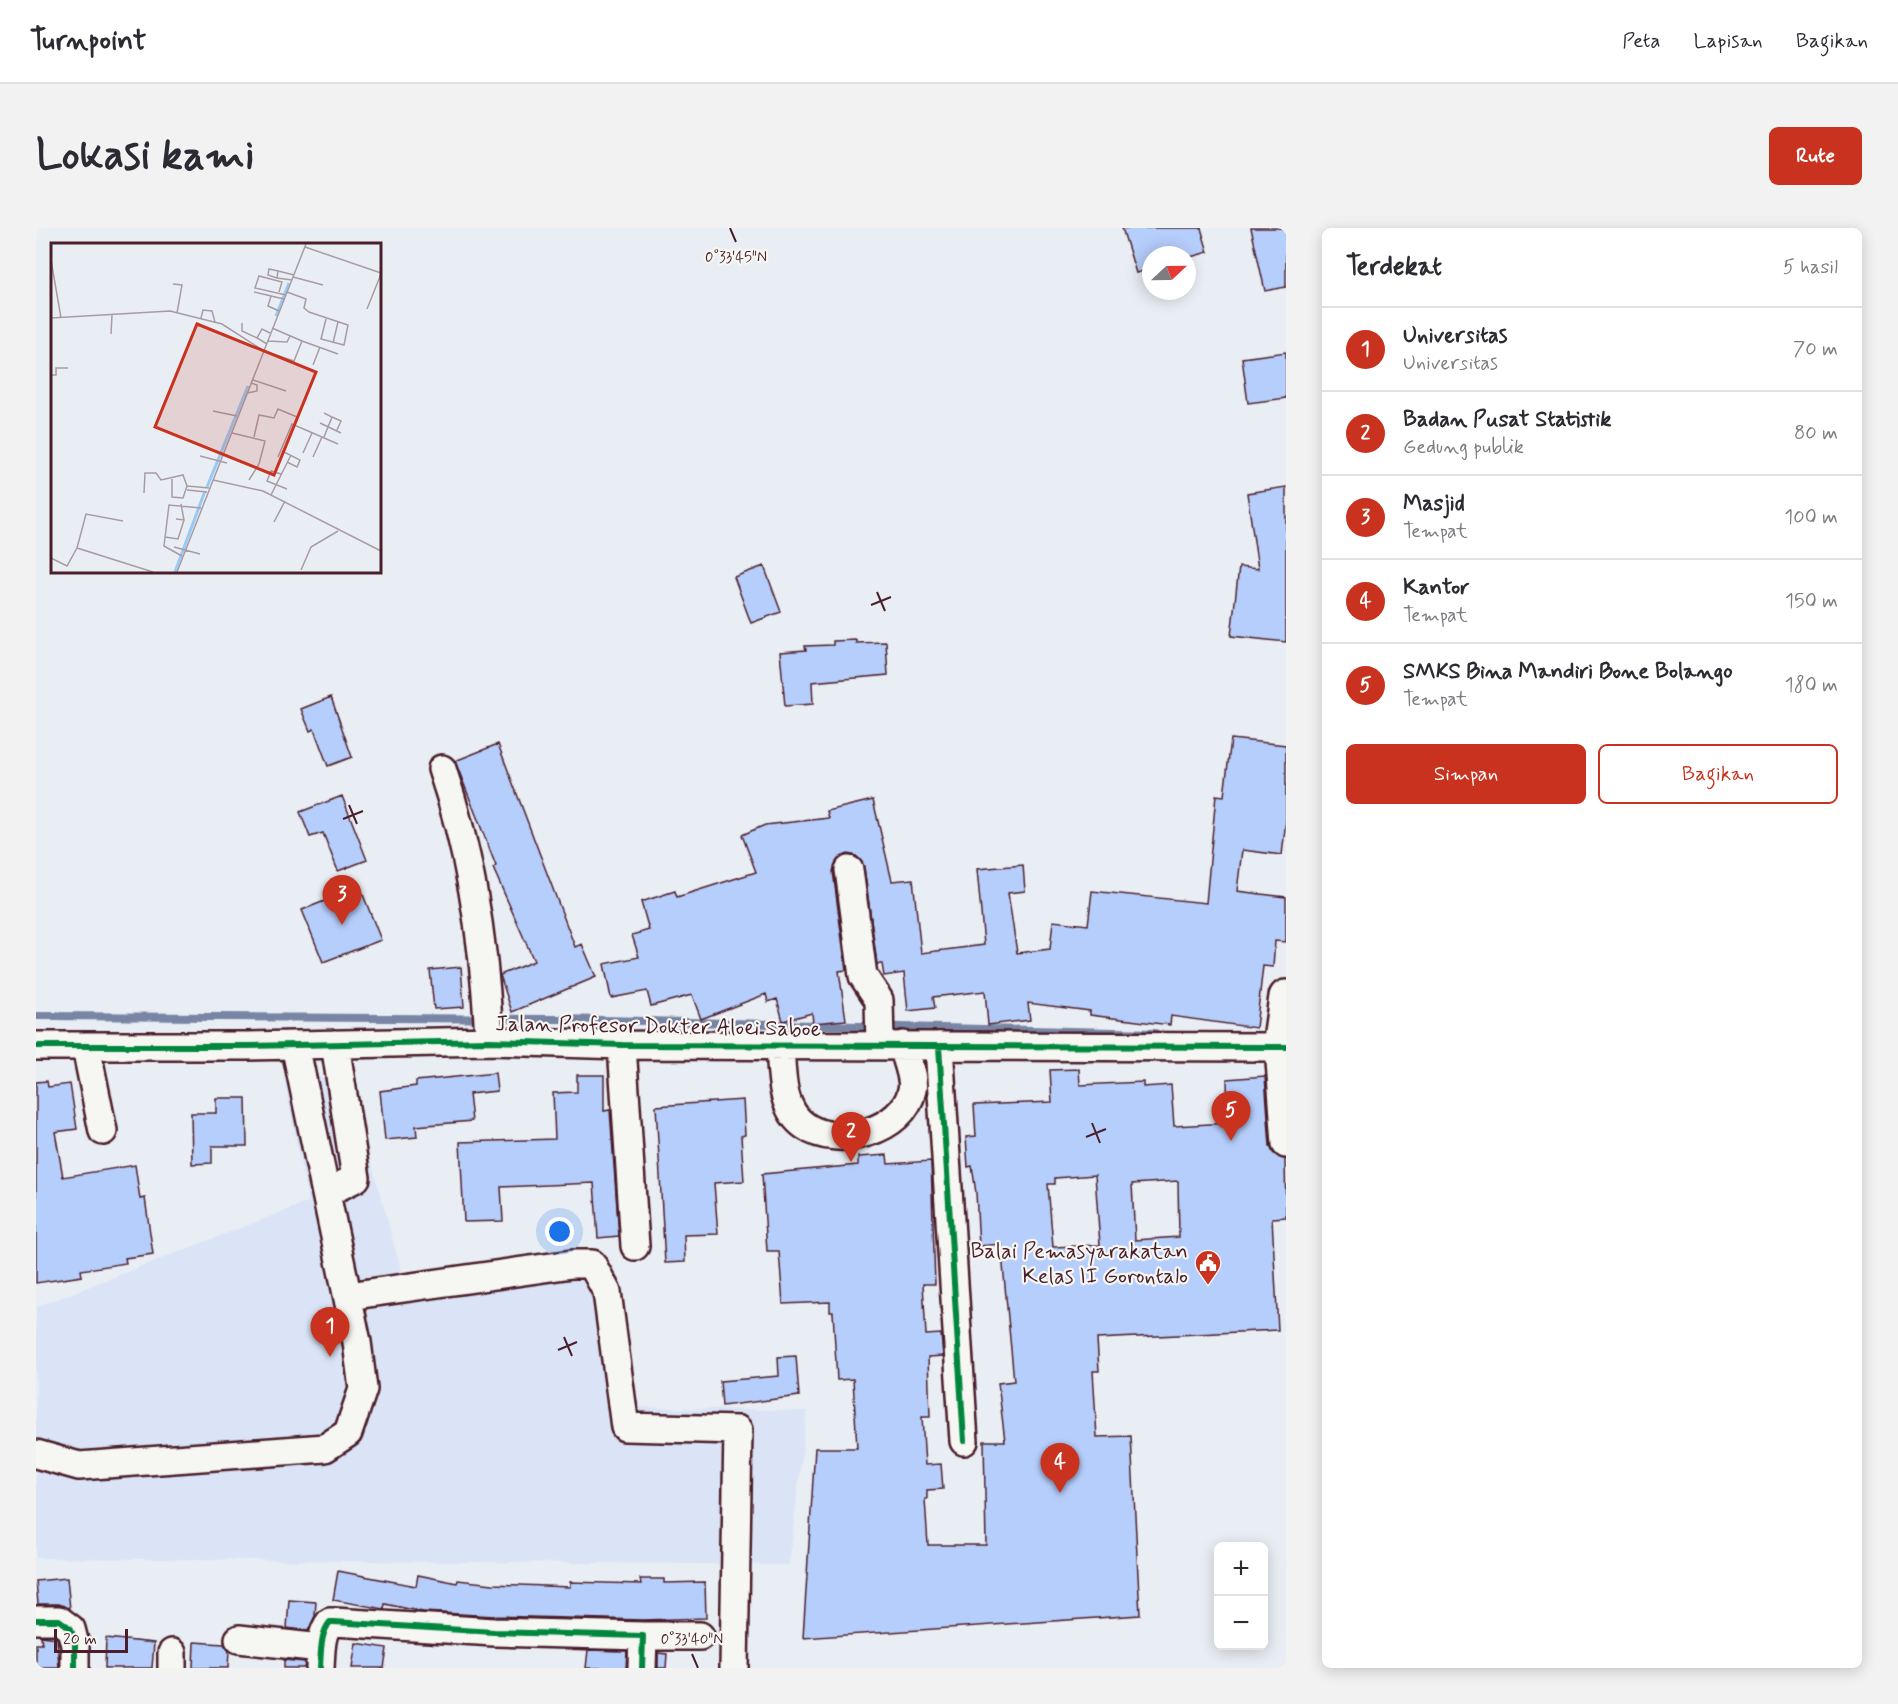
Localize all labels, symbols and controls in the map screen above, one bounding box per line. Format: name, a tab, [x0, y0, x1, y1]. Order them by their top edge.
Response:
text: Turnpoint	[30, 23, 146, 60]
text: Peta	[1622, 27, 1661, 55]
text: Lapisan	[1694, 27, 1763, 55]
text: Bagikan	[1796, 27, 1868, 55]
button: Rute	[1769, 127, 1862, 185]
text: Lokasi kami	[36, 129, 255, 184]
inset map	[51, 243, 381, 573]
north arrow	[1142, 246, 1196, 300]
text: 0°33'45"N	[705, 248, 767, 268]
text: Terdekat	[1346, 250, 1442, 284]
text: 5 hasil	[1783, 254, 1838, 281]
text: Universitas	[1403, 322, 1507, 350]
text: 1	[1361, 336, 1370, 363]
text: 70 m	[1793, 336, 1838, 363]
text: Universitas	[1403, 350, 1498, 377]
text: Badan Pusat Statistik	[1403, 406, 1611, 434]
text: 2	[1361, 420, 1370, 447]
text: 80 m	[1794, 420, 1838, 447]
text: Gedung publik	[1403, 434, 1524, 461]
text: Masjid	[1403, 490, 1465, 518]
text: 3	[1361, 504, 1370, 531]
text: 100 m	[1784, 504, 1838, 531]
text: Tempat	[1403, 518, 1468, 545]
text: Kantor	[1403, 574, 1470, 602]
text: 4	[1360, 588, 1371, 615]
text: 150 m	[1785, 588, 1838, 615]
text: Tempat	[1403, 602, 1468, 629]
text: SMKS Bina Mandiri Bone Bolango	[1403, 658, 1733, 686]
text: 5	[1360, 672, 1372, 699]
text: 180 m	[1785, 672, 1838, 699]
text: Tempat	[1403, 686, 1468, 713]
button: Simpan	[1346, 744, 1586, 804]
button: Bagikan	[1598, 744, 1838, 804]
pin: 3	[322, 876, 362, 925]
street label: Jalan Profesor Dokter Aloei Saboe	[495, 1010, 821, 1044]
pin: 5	[1212, 1092, 1250, 1141]
pin: 2	[832, 1112, 870, 1162]
your location	[545, 1217, 574, 1246]
place label: Balai Pemasyarakatan Kelas II Gorontalo	[970, 1238, 1188, 1291]
public building icon: Balai Pemasyarakatan Kelas II Gorontalo	[1193, 1248, 1223, 1286]
pin: 1	[310, 1308, 350, 1357]
pin: 4	[1040, 1444, 1080, 1493]
map controls	[1214, 1542, 1268, 1650]
button: +	[1214, 1542, 1268, 1596]
button: −	[1214, 1596, 1268, 1650]
scale bar	[54, 1626, 128, 1654]
text: 20 m	[63, 1629, 97, 1650]
text: 0°33'40"N	[661, 1630, 723, 1650]

